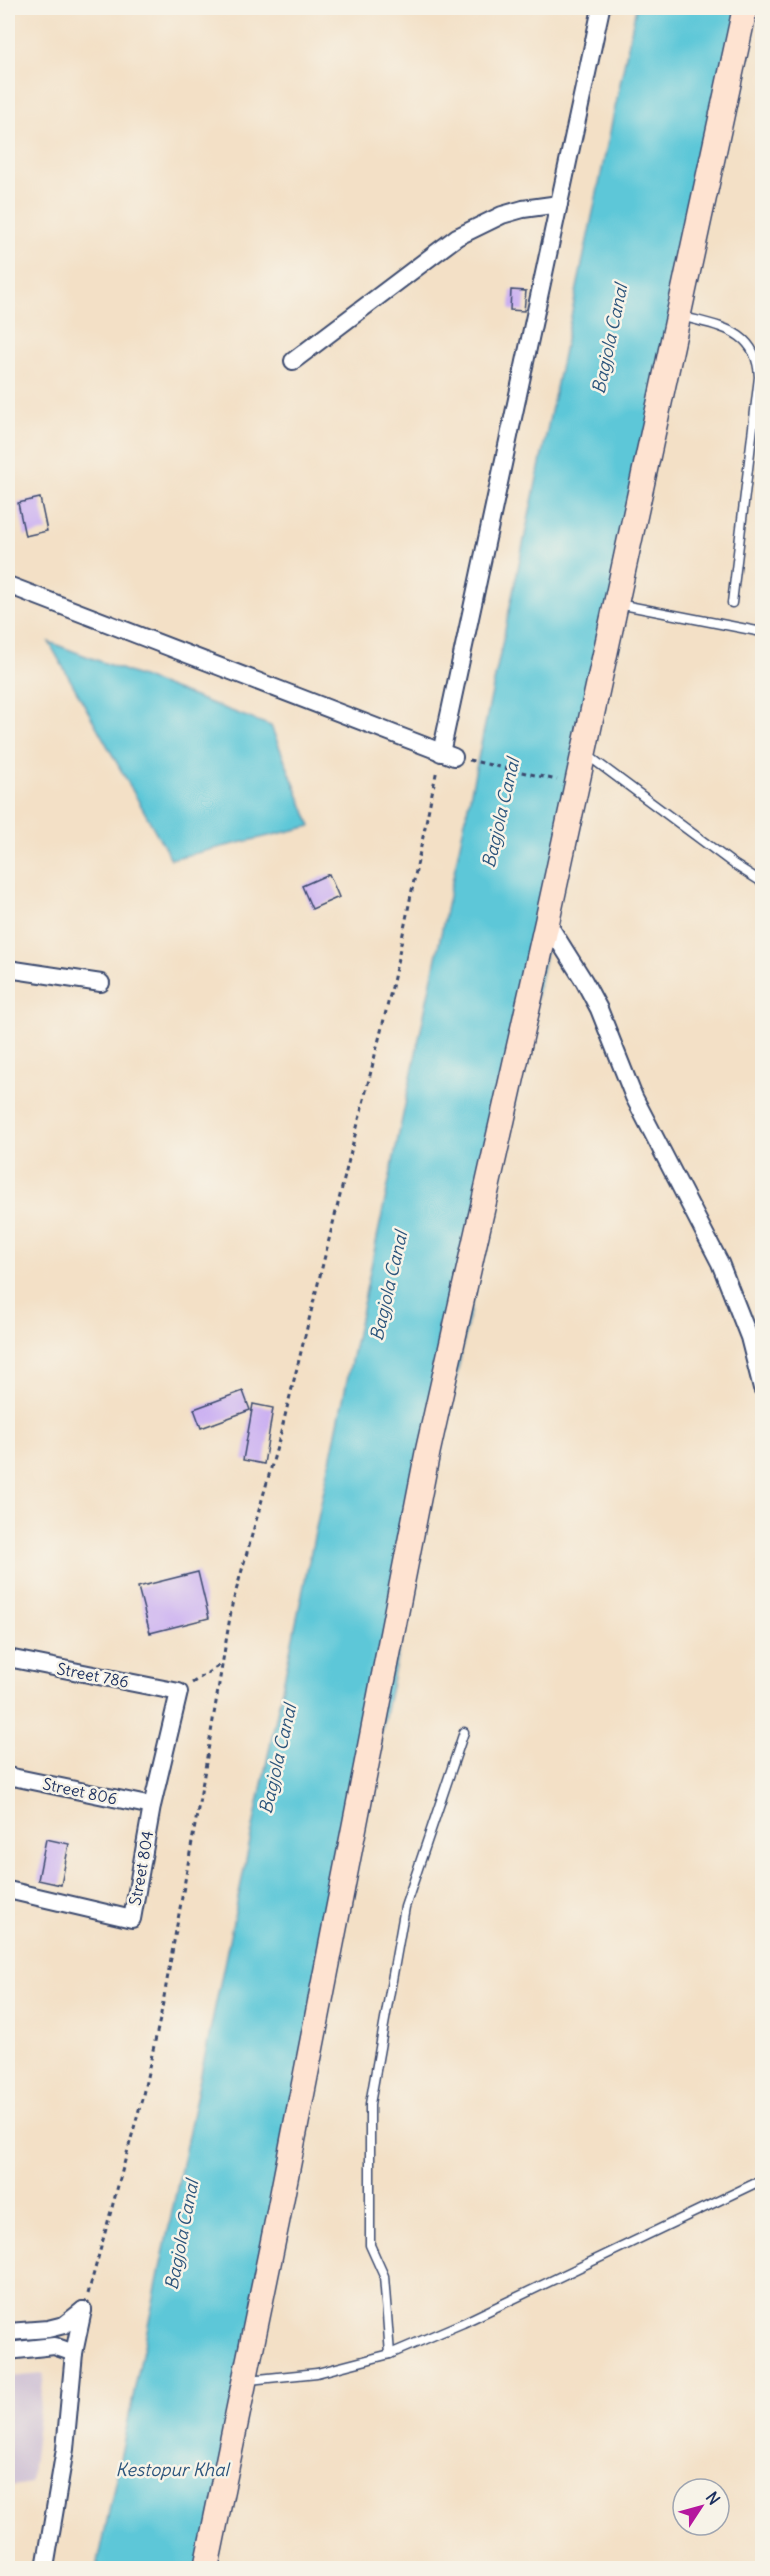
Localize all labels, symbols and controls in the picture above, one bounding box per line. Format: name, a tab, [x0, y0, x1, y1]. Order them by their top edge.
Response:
water label: Bagjola Canal	[587, 279, 633, 396]
water label: Bagjola Canal	[477, 753, 525, 870]
water label: Bagjola Canal	[365, 1226, 413, 1343]
street label: Street 786	[55, 1658, 131, 1692]
water label: Bagjola Canal	[254, 1699, 302, 1816]
street label: Street 806	[41, 1773, 119, 1809]
street label: Street 804	[125, 1829, 157, 1907]
water label: Bagjola Canal	[160, 2175, 204, 2292]
water label: Kestopur Khal	[116, 2458, 231, 2481]
north arrow	[671, 2477, 731, 2537]
text: N	[702, 2488, 724, 2509]

